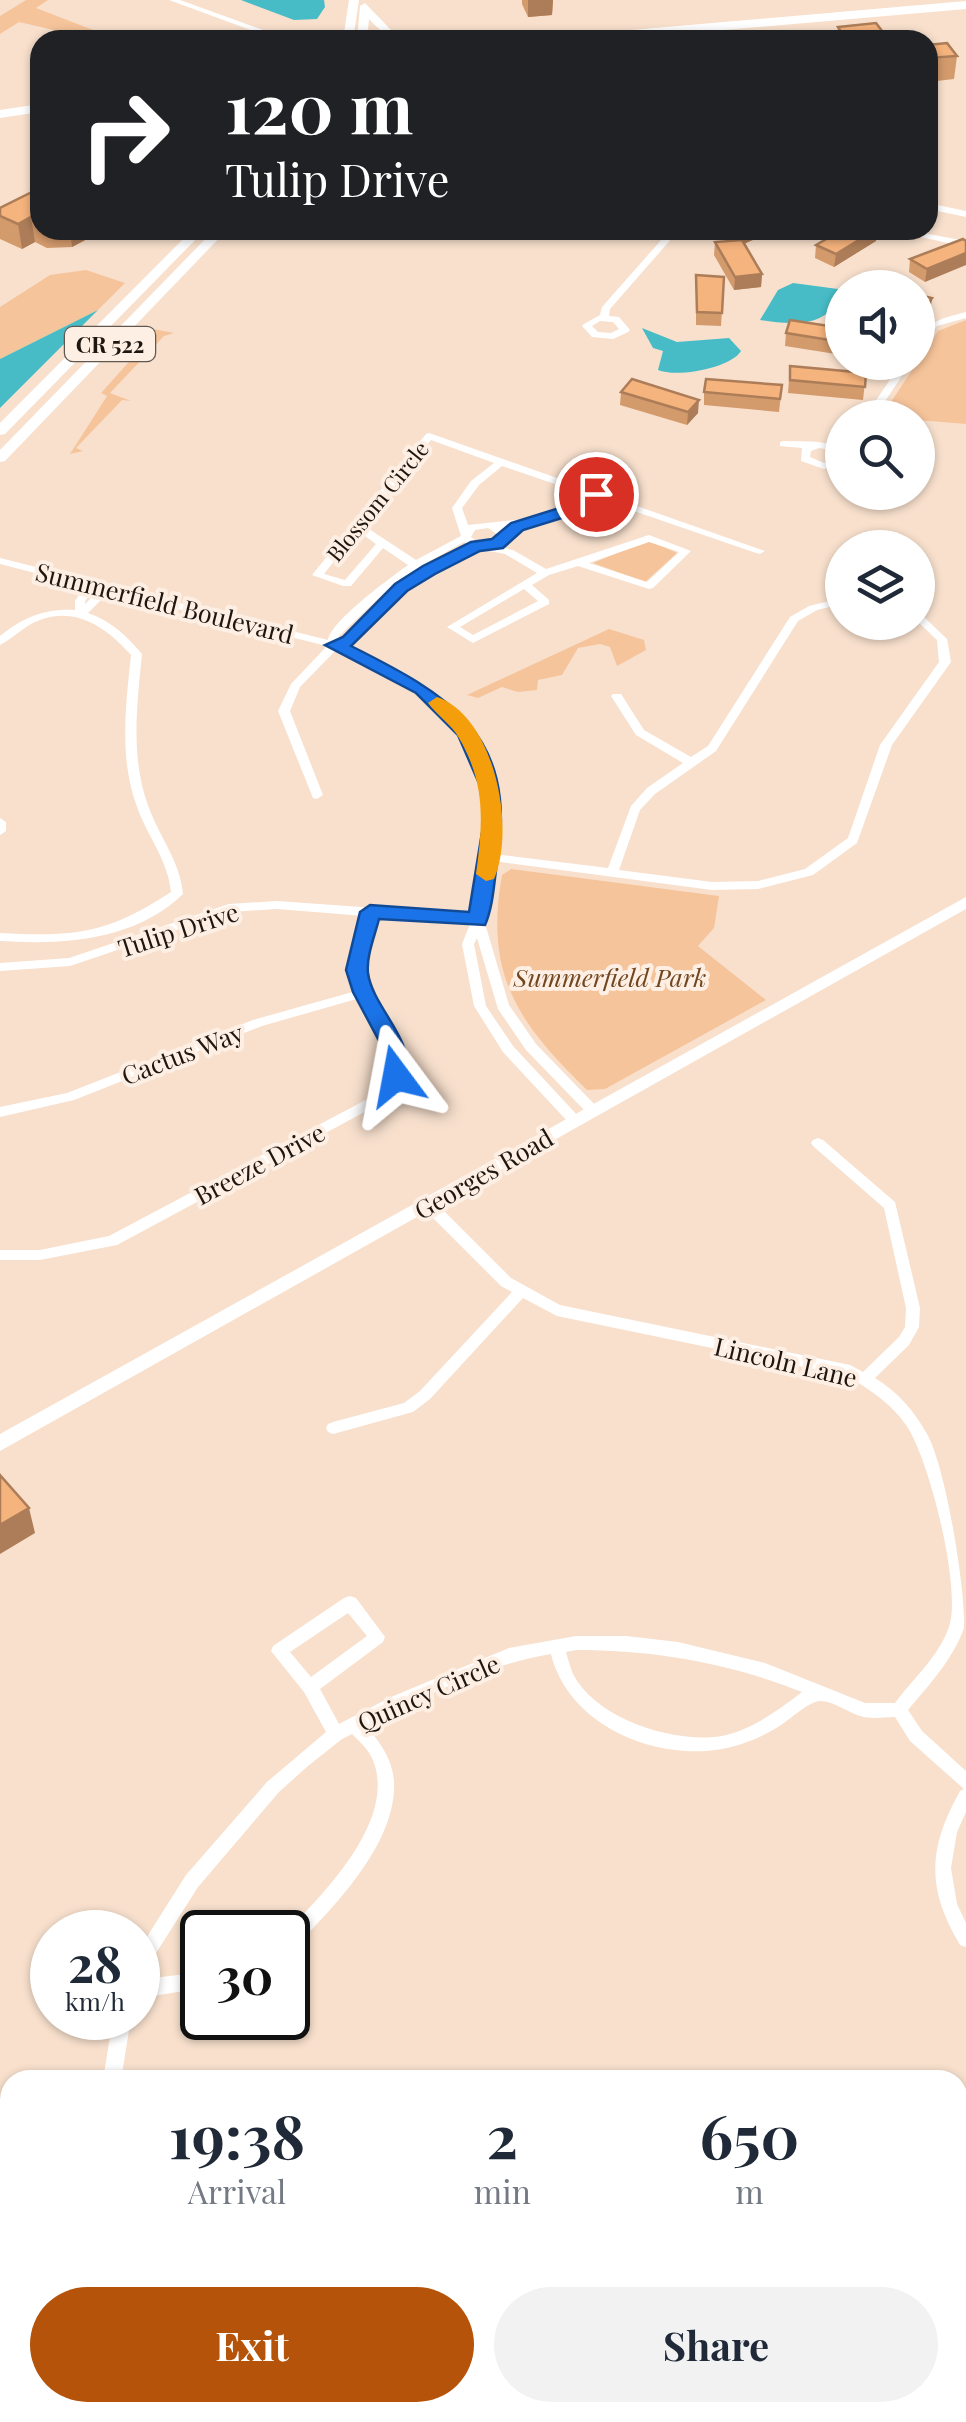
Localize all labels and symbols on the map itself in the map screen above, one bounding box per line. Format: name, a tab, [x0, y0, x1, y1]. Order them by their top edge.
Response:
road number: CR 522	[65, 327, 155, 361]
street label: Blossom Circle	[319, 434, 435, 568]
pin	[554, 452, 639, 537]
street label: Summerfield Boulevard	[33, 554, 297, 650]
street label: Tulip Drive	[114, 894, 242, 964]
park label: Summerfield Park	[513, 960, 707, 993]
street label: Cactus Way	[116, 1015, 248, 1091]
position arrow	[344, 1024, 448, 1128]
street label: Breeze Drive	[188, 1115, 330, 1211]
street label: Georges Road	[408, 1120, 558, 1226]
street label: Lincoln Lane	[711, 1329, 861, 1393]
street label: Quincy Circle	[352, 1646, 504, 1738]
speed limit sign: 30	[180, 1910, 310, 2040]

